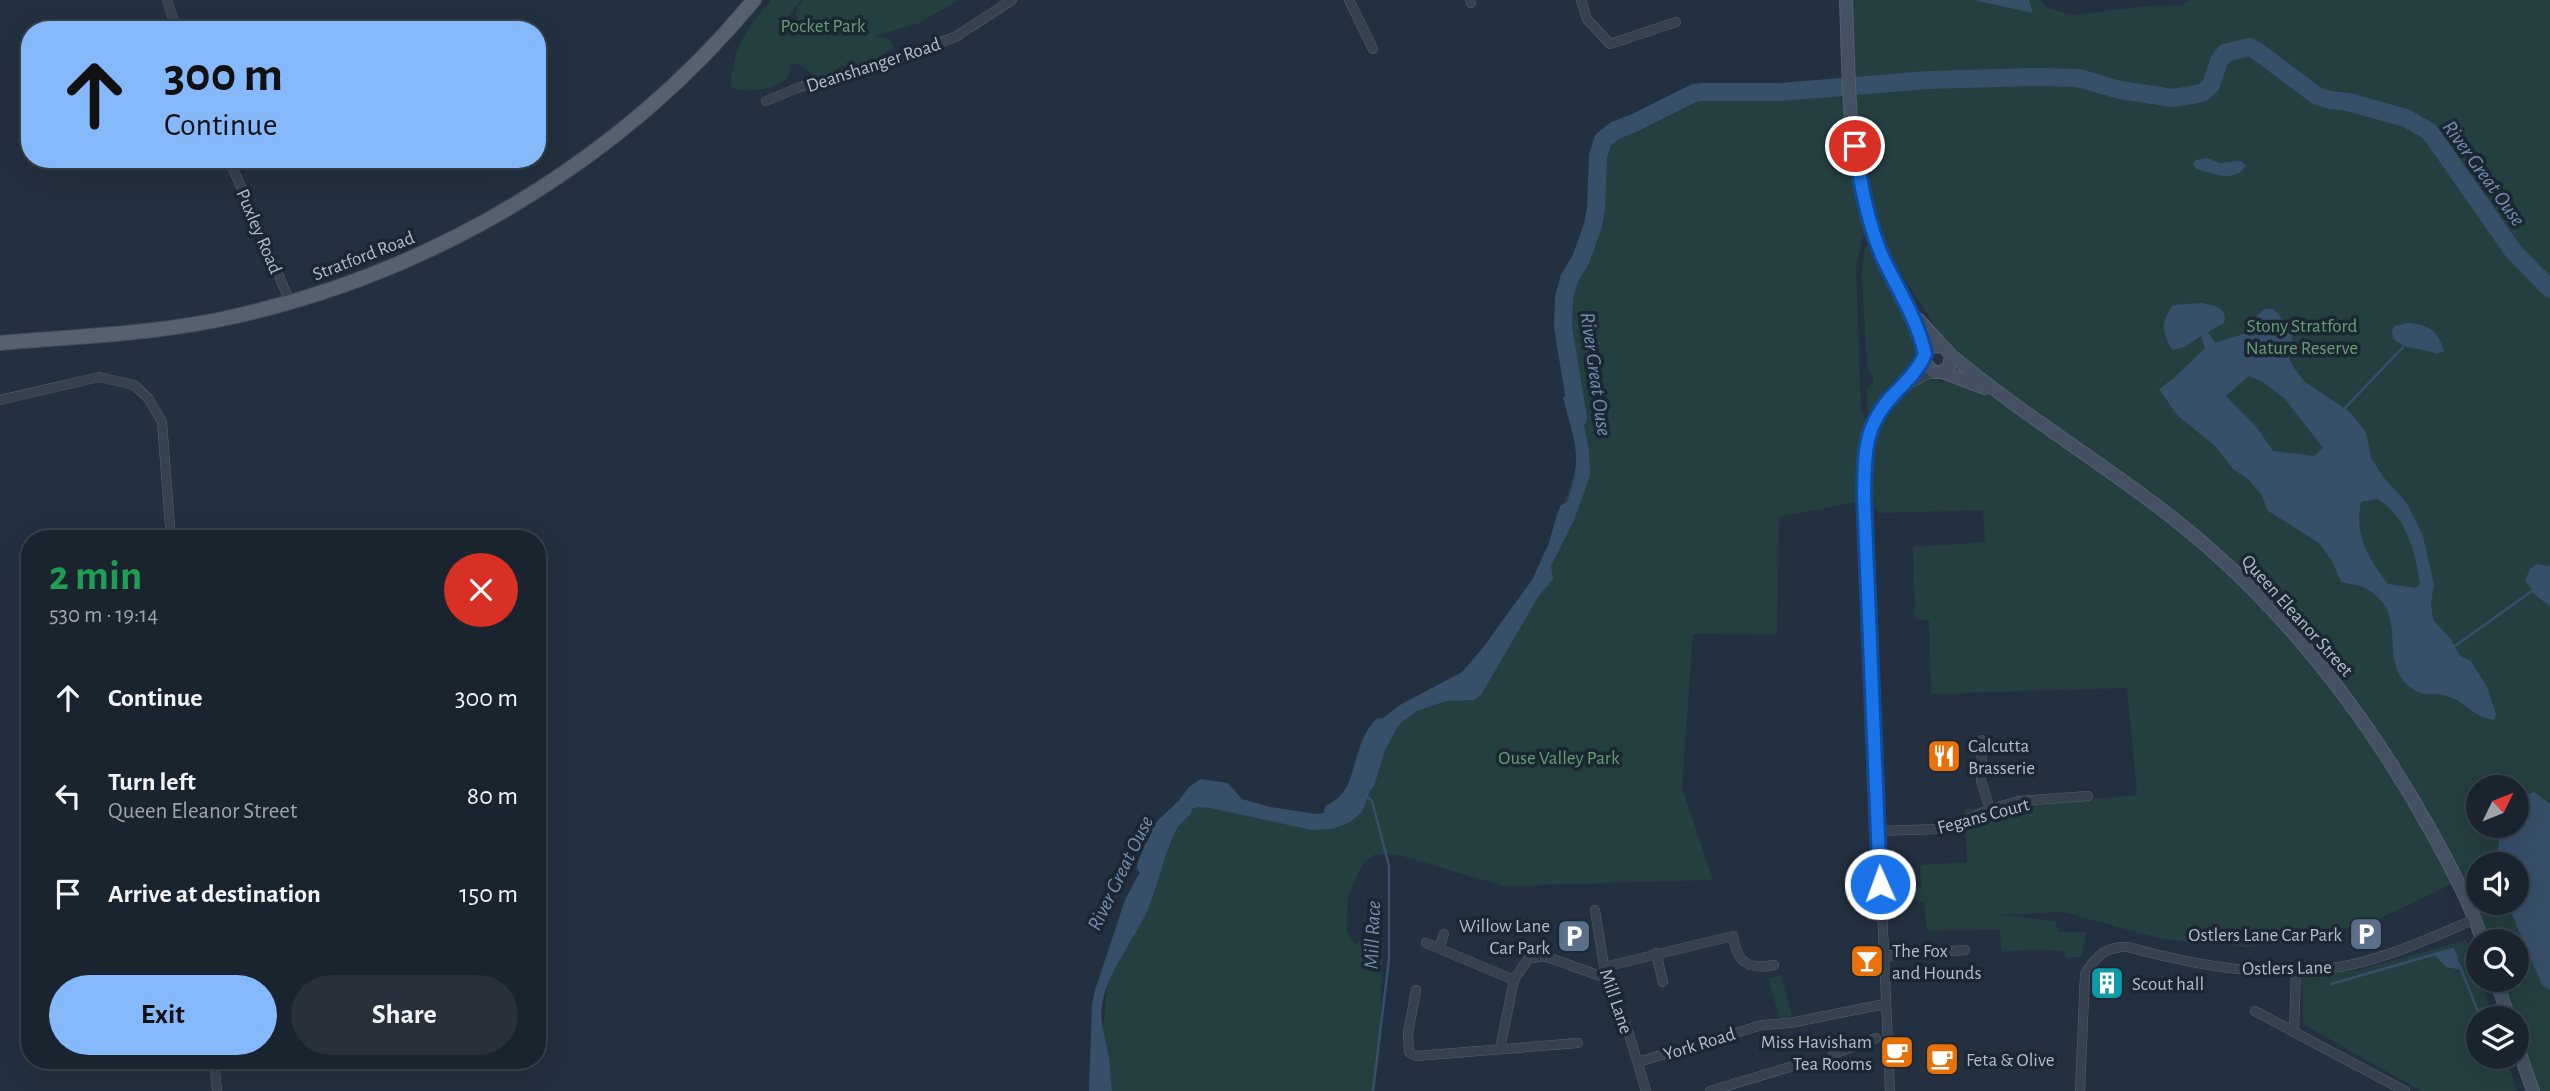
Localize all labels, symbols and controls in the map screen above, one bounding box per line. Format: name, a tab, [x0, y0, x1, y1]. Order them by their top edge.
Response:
park label: Pocket Park	[781, 17, 866, 36]
street label: Deanshanger Road	[804, 35, 943, 96]
icon: ahead	[49, 49, 140, 140]
text: 300 m	[164, 51, 283, 100]
text: Continue	[164, 109, 277, 141]
pin	[1825, 116, 1885, 176]
water label: River Great Ouse	[2438, 117, 2529, 230]
icon: arrive	[1836, 127, 1874, 165]
street label: Puxley Road	[232, 186, 285, 277]
street label: Stratford Road	[310, 228, 417, 284]
water label: River Great Ouse	[1576, 311, 1615, 437]
park label: Stony Stratford Nature Reserve	[2246, 317, 2358, 358]
street label: Queen Eleanor Street	[2238, 552, 2356, 680]
button: close	[444, 553, 518, 627]
text: 2 min	[49, 555, 142, 597]
text: 530 m · 19:14	[49, 604, 158, 627]
icon: ahead	[49, 679, 87, 717]
text: Continue	[108, 685, 203, 711]
text: 300 m	[455, 685, 518, 711]
restaurant icon: Calcutta Brasserie	[1925, 737, 1963, 775]
place label: Calcutta Brasserie	[1968, 737, 2035, 778]
park label: Ouse Valley Park	[1498, 749, 1620, 768]
text: Turn left	[108, 769, 196, 795]
north arrow	[2466, 775, 2529, 838]
map controls	[2466, 775, 2529, 1069]
icon: left	[49, 777, 87, 815]
text: 80 m	[467, 783, 518, 809]
street label: Fegans Court	[1935, 795, 2031, 838]
text: Queen Eleanor Street	[108, 800, 297, 823]
water label: River Great Ouse	[1084, 813, 1157, 934]
position arrow	[1843, 847, 1917, 921]
button: sound	[2466, 852, 2529, 915]
icon: arrive	[49, 875, 87, 913]
text: Arrive at destination	[108, 881, 321, 907]
text: 150 m	[459, 881, 518, 907]
water label: Mill Race	[1361, 900, 1384, 970]
parking icon: Ostlers Lane Car Park	[2347, 915, 2385, 953]
place label: Willow Lane Car Park	[1459, 917, 1550, 958]
parking icon: Willow Lane Car Park	[1555, 917, 1593, 955]
place label: Ostlers Lane Car Park	[2188, 926, 2342, 945]
button: search	[2466, 929, 2529, 992]
bar icon: The Fox and Hounds	[1848, 942, 1886, 980]
place label: The Fox and Hounds	[1892, 942, 1982, 983]
street label: Ostlers Lane	[2242, 958, 2332, 979]
building icon: Scout hall	[2088, 964, 2126, 1002]
street label: Mill Lane	[1596, 967, 1635, 1036]
button: Exit	[49, 975, 277, 1055]
button: Share	[291, 975, 518, 1055]
place label: Scout hall	[2132, 975, 2204, 994]
button: layers	[2466, 1006, 2529, 1069]
street label: York Road	[1661, 1025, 1738, 1064]
place label: Miss Havisham Tea Rooms	[1761, 1033, 1872, 1074]
cafe icon: Miss Havisham Tea Rooms	[1878, 1033, 1916, 1071]
cafe icon: Feta & Olive	[1923, 1040, 1961, 1078]
place label: Feta & Olive	[1966, 1051, 2054, 1070]

